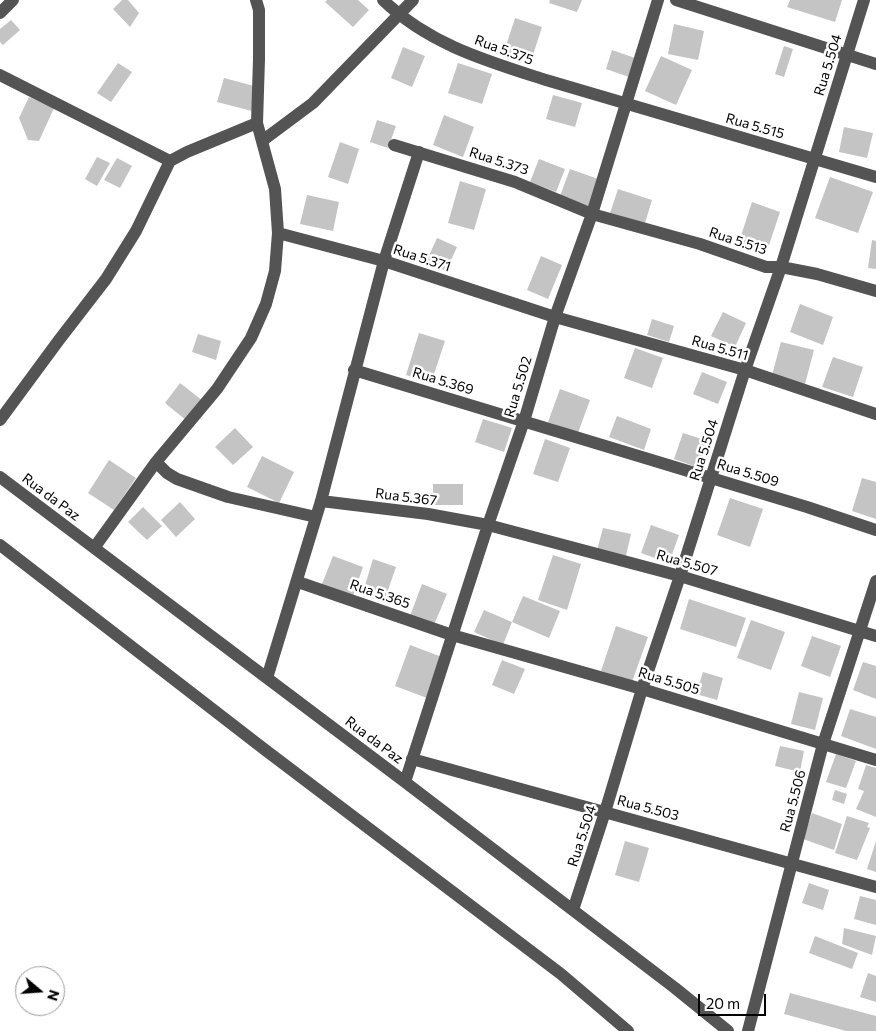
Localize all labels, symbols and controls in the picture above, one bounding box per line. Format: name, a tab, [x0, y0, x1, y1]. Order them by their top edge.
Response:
street label: Rua 5.375	[472, 32, 536, 68]
street label: Rua 5.504	[811, 32, 845, 98]
street label: Rua 5.515	[724, 110, 786, 142]
street label: Rua 5.373	[467, 144, 531, 178]
street label: Rua 5.513	[707, 224, 769, 258]
street label: Rua 5.371	[391, 241, 453, 275]
street label: Rua 5.511	[690, 332, 750, 364]
street label: Rua 5.502	[501, 354, 535, 420]
street label: Rua 5.369	[410, 364, 476, 398]
street label: Rua 5.504	[686, 417, 722, 483]
street label: Rua 5.509	[715, 456, 781, 490]
street label: Rua da Paz	[19, 470, 83, 524]
street label: Rua 5.367	[374, 485, 438, 509]
street label: Rua 5.507	[655, 546, 719, 580]
street label: Rua 5.365	[348, 576, 412, 612]
street label: Rua 5.505	[636, 664, 702, 698]
street label: Rua da Paz	[342, 713, 406, 767]
street label: Rua 5.506	[777, 768, 809, 834]
street label: Rua 5.503	[615, 792, 681, 824]
street label: Rua 5.504	[564, 803, 600, 869]
north arrow	[15, 966, 65, 1016]
scale bar	[701, 984, 768, 1016]
text: N	[44, 988, 63, 1003]
text: 20 m	[706, 994, 740, 1012]

